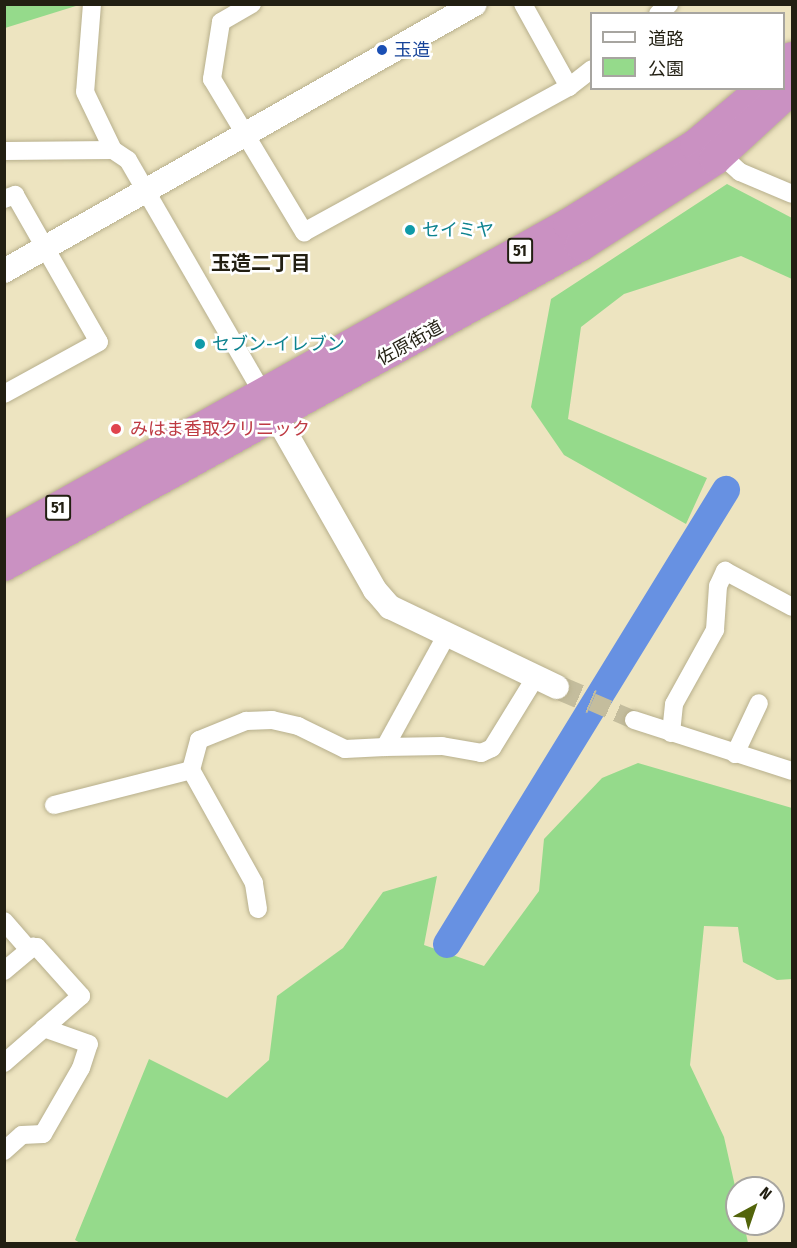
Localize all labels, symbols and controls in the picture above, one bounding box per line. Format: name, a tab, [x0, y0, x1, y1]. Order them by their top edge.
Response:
legend	[590, 12, 785, 90]
text: 道路	[648, 28, 684, 50]
place label: 玉造	[394, 39, 430, 61]
marker: 玉造	[375, 43, 389, 57]
text: 公園	[648, 58, 684, 80]
place label: セイミヤ	[422, 219, 494, 241]
marker: セイミヤ	[403, 223, 417, 237]
road number: 51	[506, 238, 534, 264]
district label: 玉造二丁目	[211, 251, 311, 275]
street label: 佐原街道	[373, 316, 447, 370]
place label: セブン-イレブン	[212, 333, 345, 355]
marker: セブン-イレブン	[193, 337, 207, 351]
place label: みはま香取クリニック	[130, 418, 310, 440]
marker: みはま香取クリニック	[107, 420, 125, 438]
road number: 51	[44, 495, 72, 521]
north arrow	[725, 1176, 785, 1236]
text: N	[756, 1183, 775, 1204]

